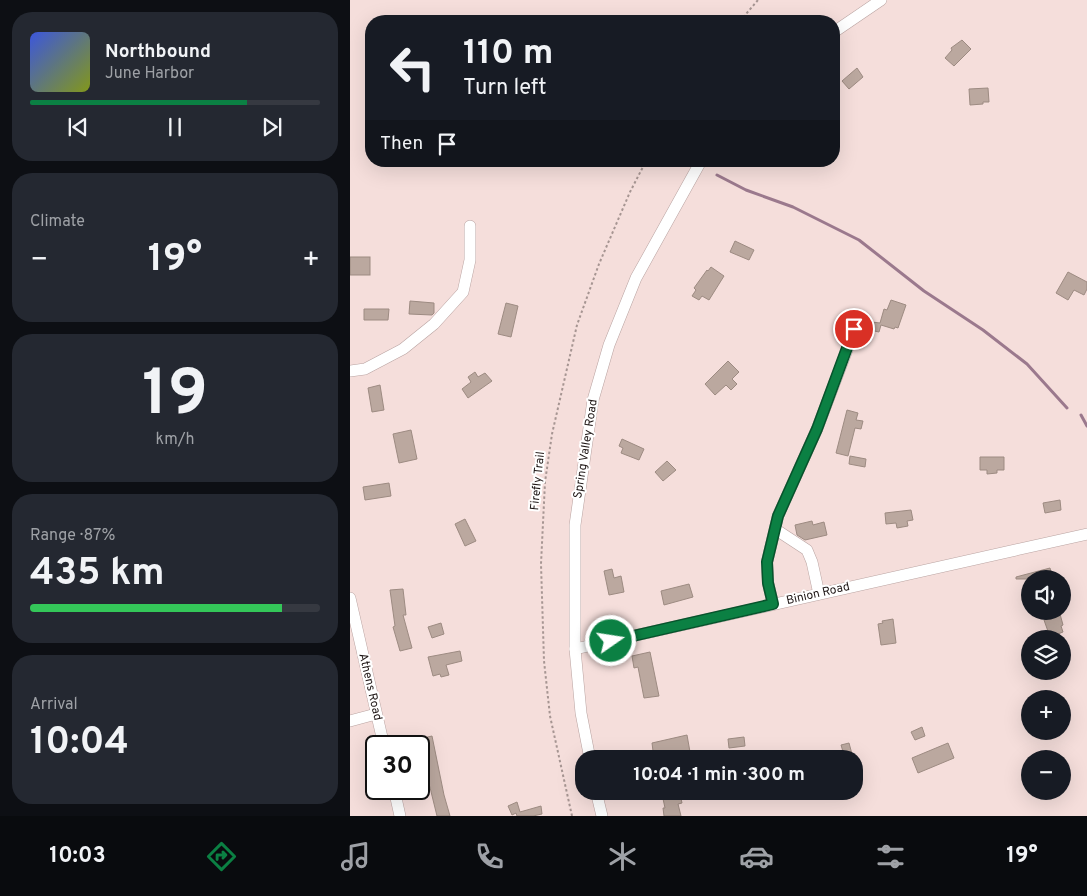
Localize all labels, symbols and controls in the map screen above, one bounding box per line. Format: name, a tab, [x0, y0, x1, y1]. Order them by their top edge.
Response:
text: 110 m	[463, 32, 553, 76]
icon: left	[380, 35, 445, 100]
text: Northbound	[105, 40, 211, 64]
text: June Harbor	[105, 64, 194, 84]
text: Turn left	[463, 75, 546, 102]
icon: previous	[64, 113, 92, 141]
icon: pause	[161, 113, 189, 141]
icon: next	[258, 113, 286, 141]
icon: arrive	[433, 130, 461, 158]
text: Then	[380, 132, 423, 156]
text: Climate	[30, 212, 85, 232]
text: 19°	[148, 236, 202, 285]
text: −	[30, 243, 48, 279]
text: +	[302, 243, 320, 279]
pin	[833, 308, 875, 350]
icon: arrive	[840, 315, 868, 343]
text: 19	[142, 356, 208, 438]
street label: Spring Valley Road	[570, 398, 602, 500]
text: km/h	[156, 430, 194, 450]
street label: Firefly Trail	[527, 451, 549, 511]
text: Range · 87%	[30, 526, 115, 546]
text: 435 km	[30, 550, 165, 599]
map controls	[1021, 570, 1071, 800]
button: sound	[1021, 570, 1071, 620]
street label: Binion Road	[785, 579, 851, 609]
position arrow	[584, 614, 636, 666]
button: layers	[1021, 630, 1071, 680]
street label: Athens Road	[354, 652, 386, 722]
button: +	[1021, 690, 1071, 740]
text: Arrival	[30, 695, 78, 715]
text: 10:04	[30, 719, 129, 768]
speed limit sign: 30	[365, 735, 430, 800]
button: −	[1021, 750, 1071, 800]
text: 10:04 · 1 min · 300 m	[633, 763, 805, 787]
icon: directions	[204, 839, 239, 874]
icon: music	[338, 839, 373, 874]
icon: phone	[472, 839, 507, 874]
icon: climate	[605, 839, 640, 874]
icon: car	[739, 839, 774, 874]
icon: filters	[873, 839, 908, 874]
text: 10:03	[49, 843, 106, 870]
text: 19°	[1006, 843, 1038, 870]

